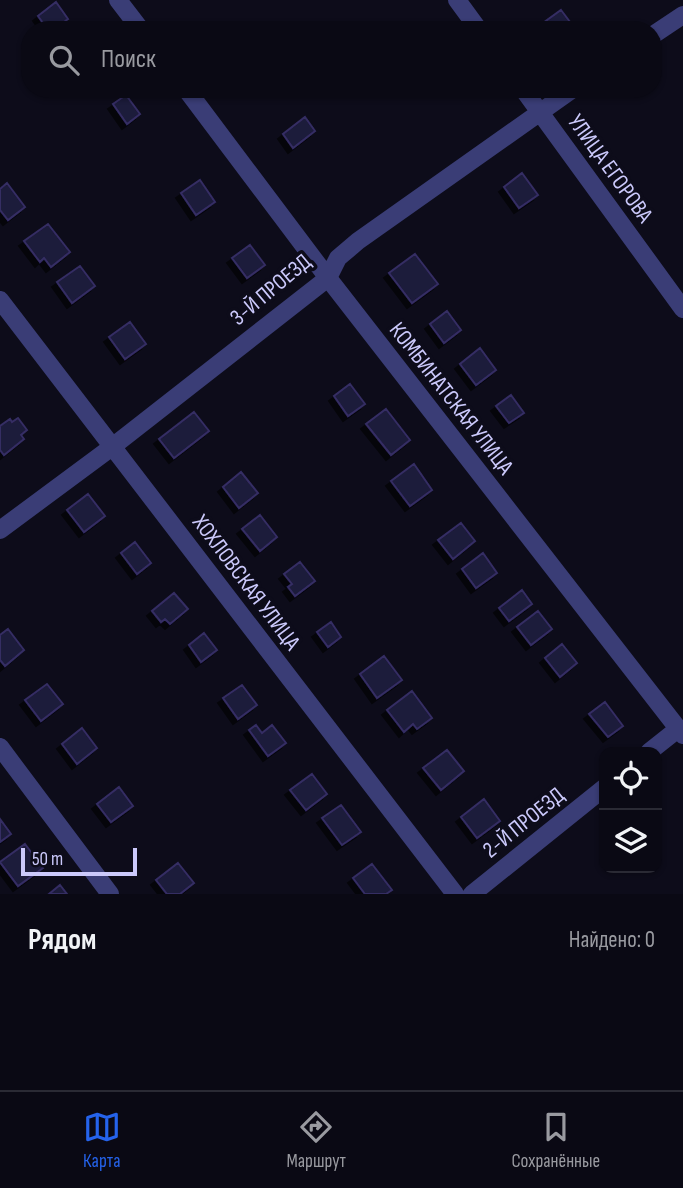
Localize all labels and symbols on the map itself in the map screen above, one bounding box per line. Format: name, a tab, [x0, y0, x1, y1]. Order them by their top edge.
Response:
street label: УЛИЦА ЕГОРОВА	[562, 109, 659, 228]
street label: 3-Й ПРОЕЗД	[225, 248, 317, 332]
street label: КОМБИНАТСКАЯ УЛИЦА	[383, 317, 519, 480]
street label: ХОХЛОВСКАЯ УЛИЦА	[186, 509, 306, 656]
street label: 2-Й ПРОЕЗД	[477, 781, 570, 864]
scale bar	[21, 845, 136, 877]

